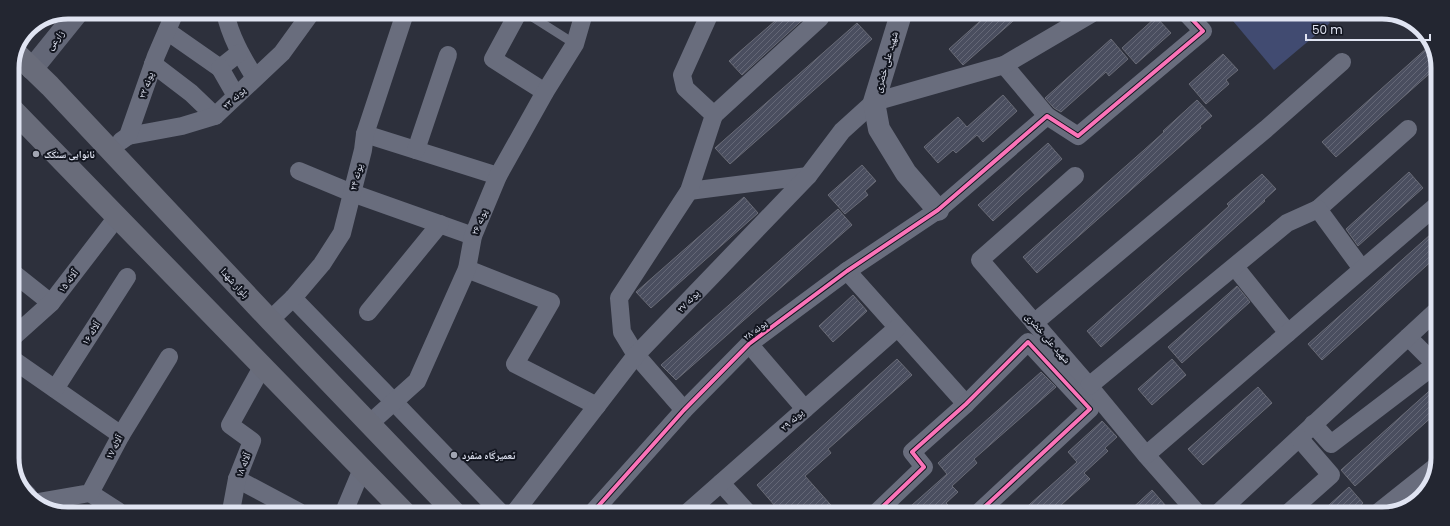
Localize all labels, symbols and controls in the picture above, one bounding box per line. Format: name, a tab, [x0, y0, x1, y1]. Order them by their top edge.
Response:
scale bar	[1306, 16, 1430, 42]
text: 50 m	[1312, 21, 1343, 38]
street label: زارعی	[42, 27, 68, 53]
street label: شهید علی خضری	[870, 29, 902, 94]
street label: پونه ۲۲	[135, 70, 158, 100]
street label: پونه ۲۳	[219, 83, 249, 113]
place label: نانوایی سنگک	[44, 147, 95, 162]
marker: نانوایی سنگک	[31, 149, 41, 159]
street label: پونه ۲۴	[345, 162, 367, 192]
street label: پونه ۲۶	[467, 207, 491, 237]
street label: بلوار شهدا	[217, 265, 253, 302]
street label: آلاله ۱۵	[54, 266, 82, 296]
street label: پونه ۲۷	[673, 286, 703, 316]
street label: شهید علی خضری	[1022, 309, 1075, 367]
street label: پونه ۲۸	[740, 316, 770, 344]
street label: آلاله ۱۶	[78, 318, 104, 348]
street label: پونه ۲۹	[777, 405, 807, 435]
street label: آلاله ۱۷	[101, 432, 127, 462]
place label: تعمیرگاه منفرد	[462, 448, 516, 463]
street label: آلاله ۱۸	[231, 450, 255, 480]
marker: تعمیرگاه منفرد	[449, 450, 459, 460]

